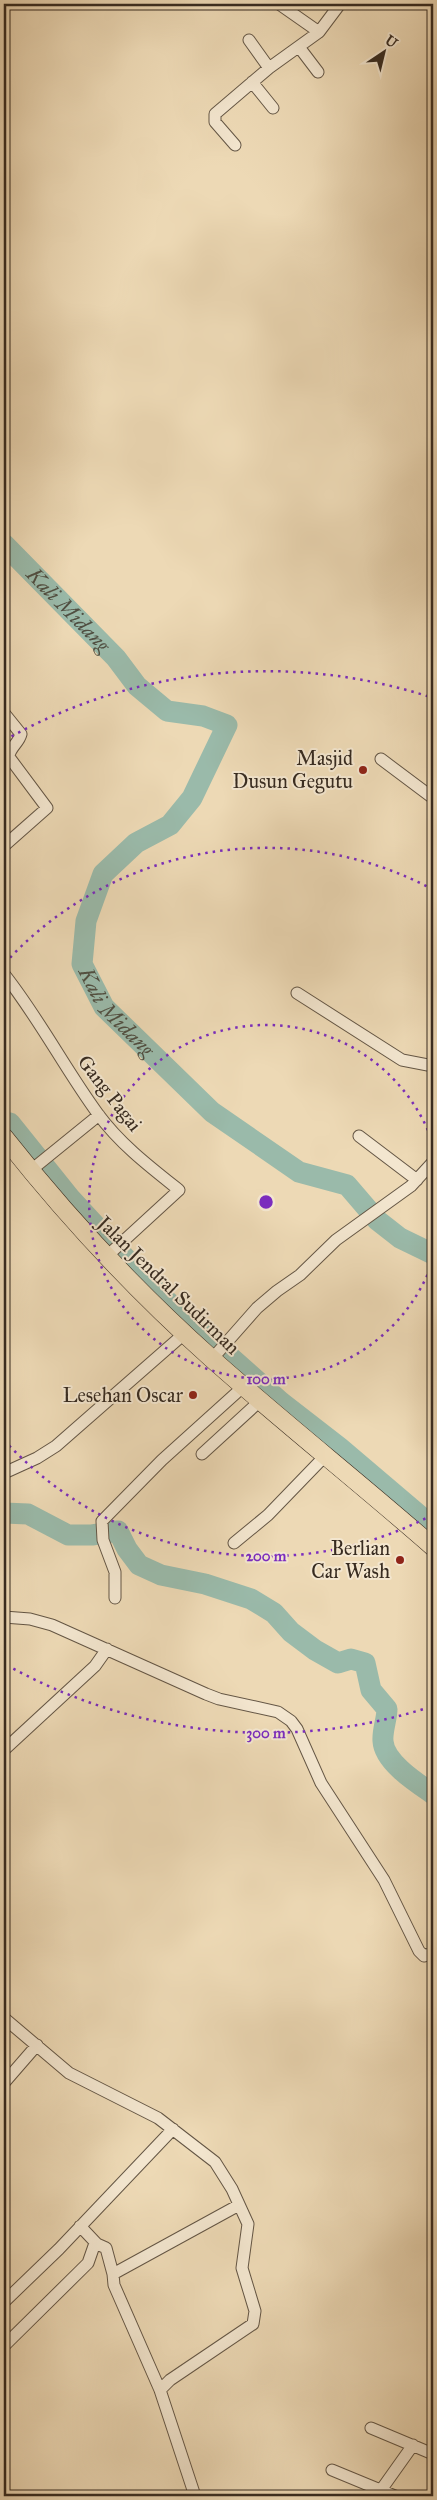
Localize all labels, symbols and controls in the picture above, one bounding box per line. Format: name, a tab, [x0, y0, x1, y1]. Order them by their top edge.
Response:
north arrow	[360, 28, 410, 78]
text: U	[382, 32, 401, 52]
water label: Kali Midang	[20, 561, 117, 658]
place label: Masjid Dusun Gegutu	[233, 746, 353, 794]
marker: Masjid Dusun Gegutu	[357, 764, 369, 776]
water label: Kali Midang	[72, 962, 161, 1063]
street label: Gang Pagai	[72, 1050, 148, 1137]
centre of rings	[257, 1193, 275, 1211]
street label: Jalan Jendral Sudirman	[91, 1209, 245, 1360]
text: 100 m	[246, 1370, 286, 1388]
place label: Lesehan Oscar	[63, 1383, 183, 1407]
marker: Lesehan Oscar	[187, 1389, 199, 1401]
place label: Berlian Car Wash	[311, 1536, 390, 1583]
text: 200 m	[246, 1547, 287, 1565]
marker: Berlian Car Wash	[394, 1554, 406, 1566]
text: 300 m	[246, 1724, 286, 1743]

